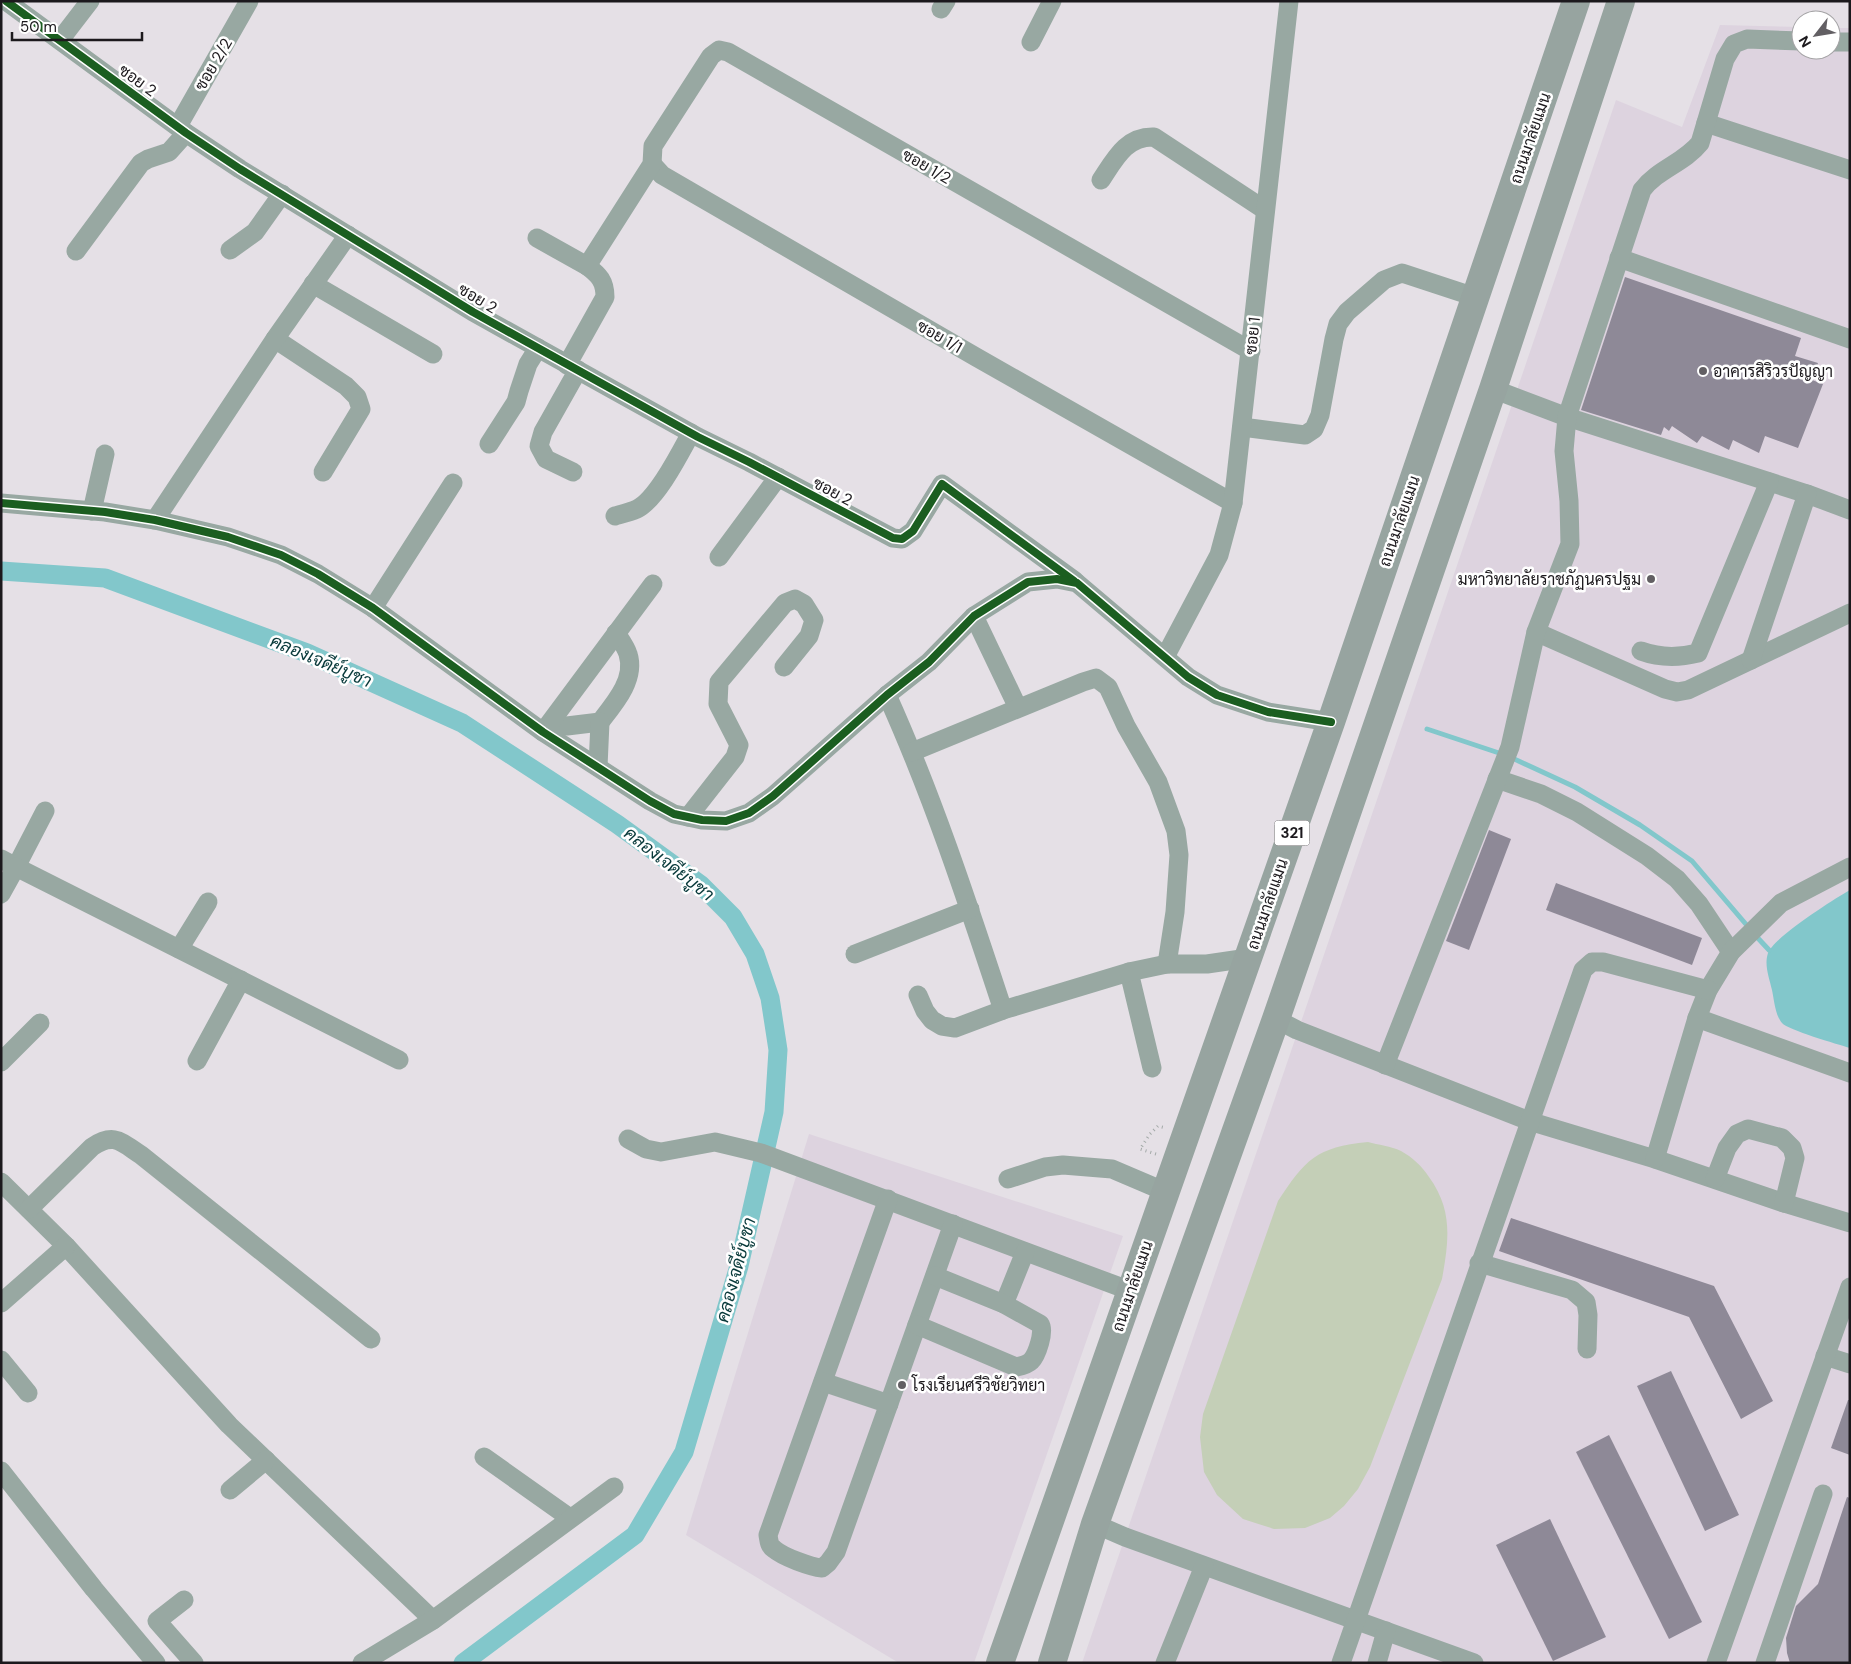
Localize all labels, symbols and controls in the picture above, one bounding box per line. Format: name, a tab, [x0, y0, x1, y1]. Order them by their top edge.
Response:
scale bar	[12, 10, 142, 42]
north arrow	[1791, 10, 1841, 60]
text: 50 m	[20, 17, 57, 37]
text: N	[1795, 33, 1815, 51]
street label: ซอย 2/2	[190, 34, 237, 94]
street label: ซอย 2	[115, 60, 161, 101]
street label: ถนนมาลัยแมน	[1505, 90, 1556, 186]
street label: ซอย 1/2	[898, 144, 955, 189]
street label: ซอย 2	[454, 279, 501, 318]
street label: ซอย 1/1	[913, 315, 966, 358]
street label: ซอย 1	[1240, 316, 1265, 356]
place label: อาคารสิริวรปัญญา	[1713, 361, 1833, 382]
marker: อาคารสิริวรปัญญา	[1697, 365, 1709, 377]
street label: ซอย 2	[809, 472, 856, 511]
street label: ถนนมาลัยแมน	[1374, 473, 1425, 569]
place label: มหาวิทยาลัยราชภัฏนครปฐม	[1458, 569, 1641, 590]
marker: มหาวิทยาลัยราชภัฏนครปฐม	[1645, 573, 1657, 585]
water label: คลองเจดีย์บูชา	[266, 628, 376, 694]
road number: 321	[1274, 820, 1310, 846]
water label: คลองเจดีย์บูชา	[619, 821, 720, 908]
street label: ถนนมาลัยแมน	[1242, 856, 1293, 952]
water label: คลองเจดีย์บูชา	[709, 1214, 763, 1325]
street label: ถนนมาลัยแมน	[1107, 1238, 1158, 1334]
place label: โรงเรียนศรีวิชัยวิทยา	[911, 1374, 1045, 1396]
marker: โรงเรียนศรีวิชัยวิทยา	[896, 1379, 908, 1391]

